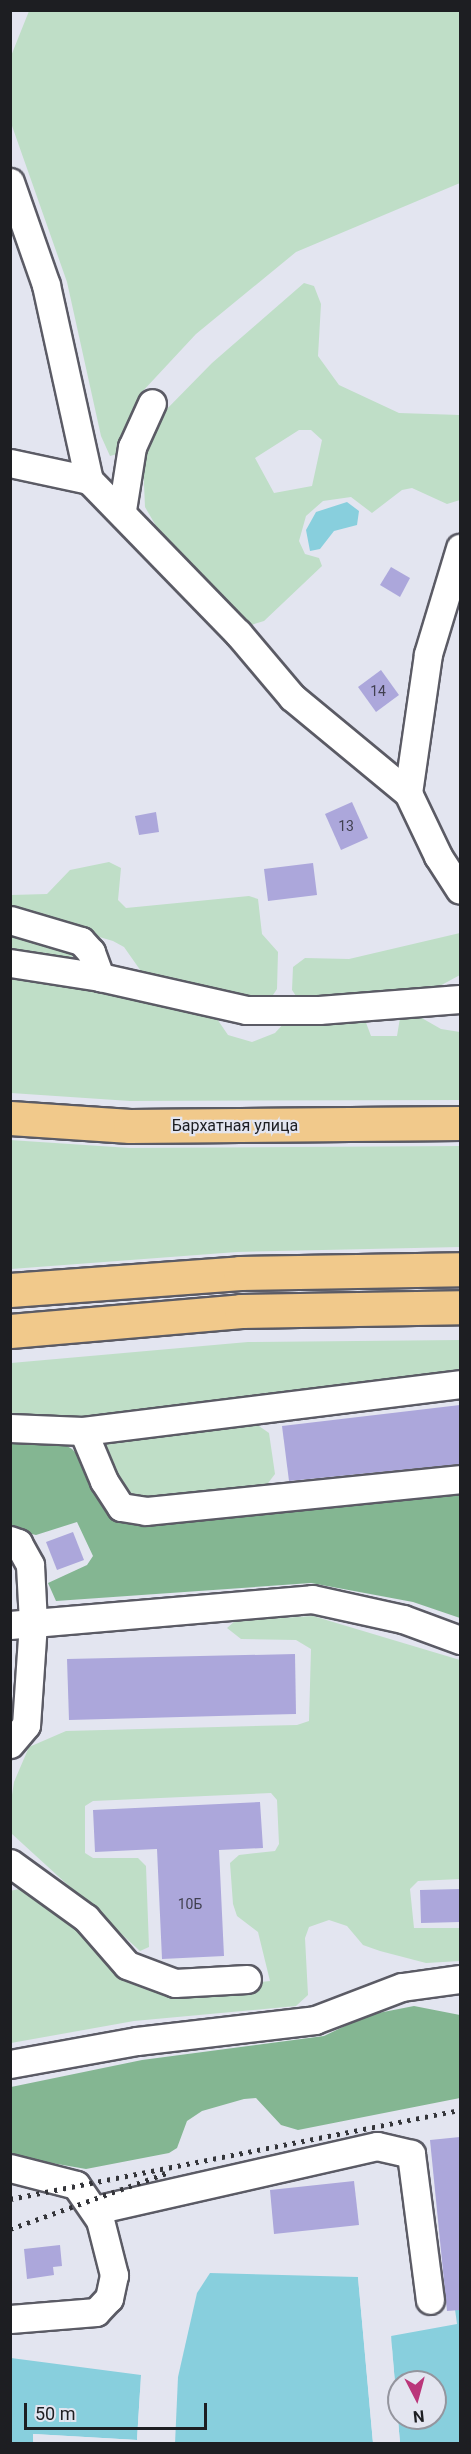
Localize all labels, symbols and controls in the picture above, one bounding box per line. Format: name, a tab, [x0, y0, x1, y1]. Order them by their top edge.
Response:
house number: 14	[370, 683, 386, 699]
house number: 13	[338, 818, 354, 834]
street label: Бархатная улица	[172, 1116, 298, 1136]
house number: 10Б	[178, 1896, 202, 1912]
north arrow	[387, 2370, 447, 2430]
scale bar	[27, 2391, 210, 2429]
text: 50 m	[35, 2403, 75, 2424]
text: N	[412, 2406, 425, 2426]

